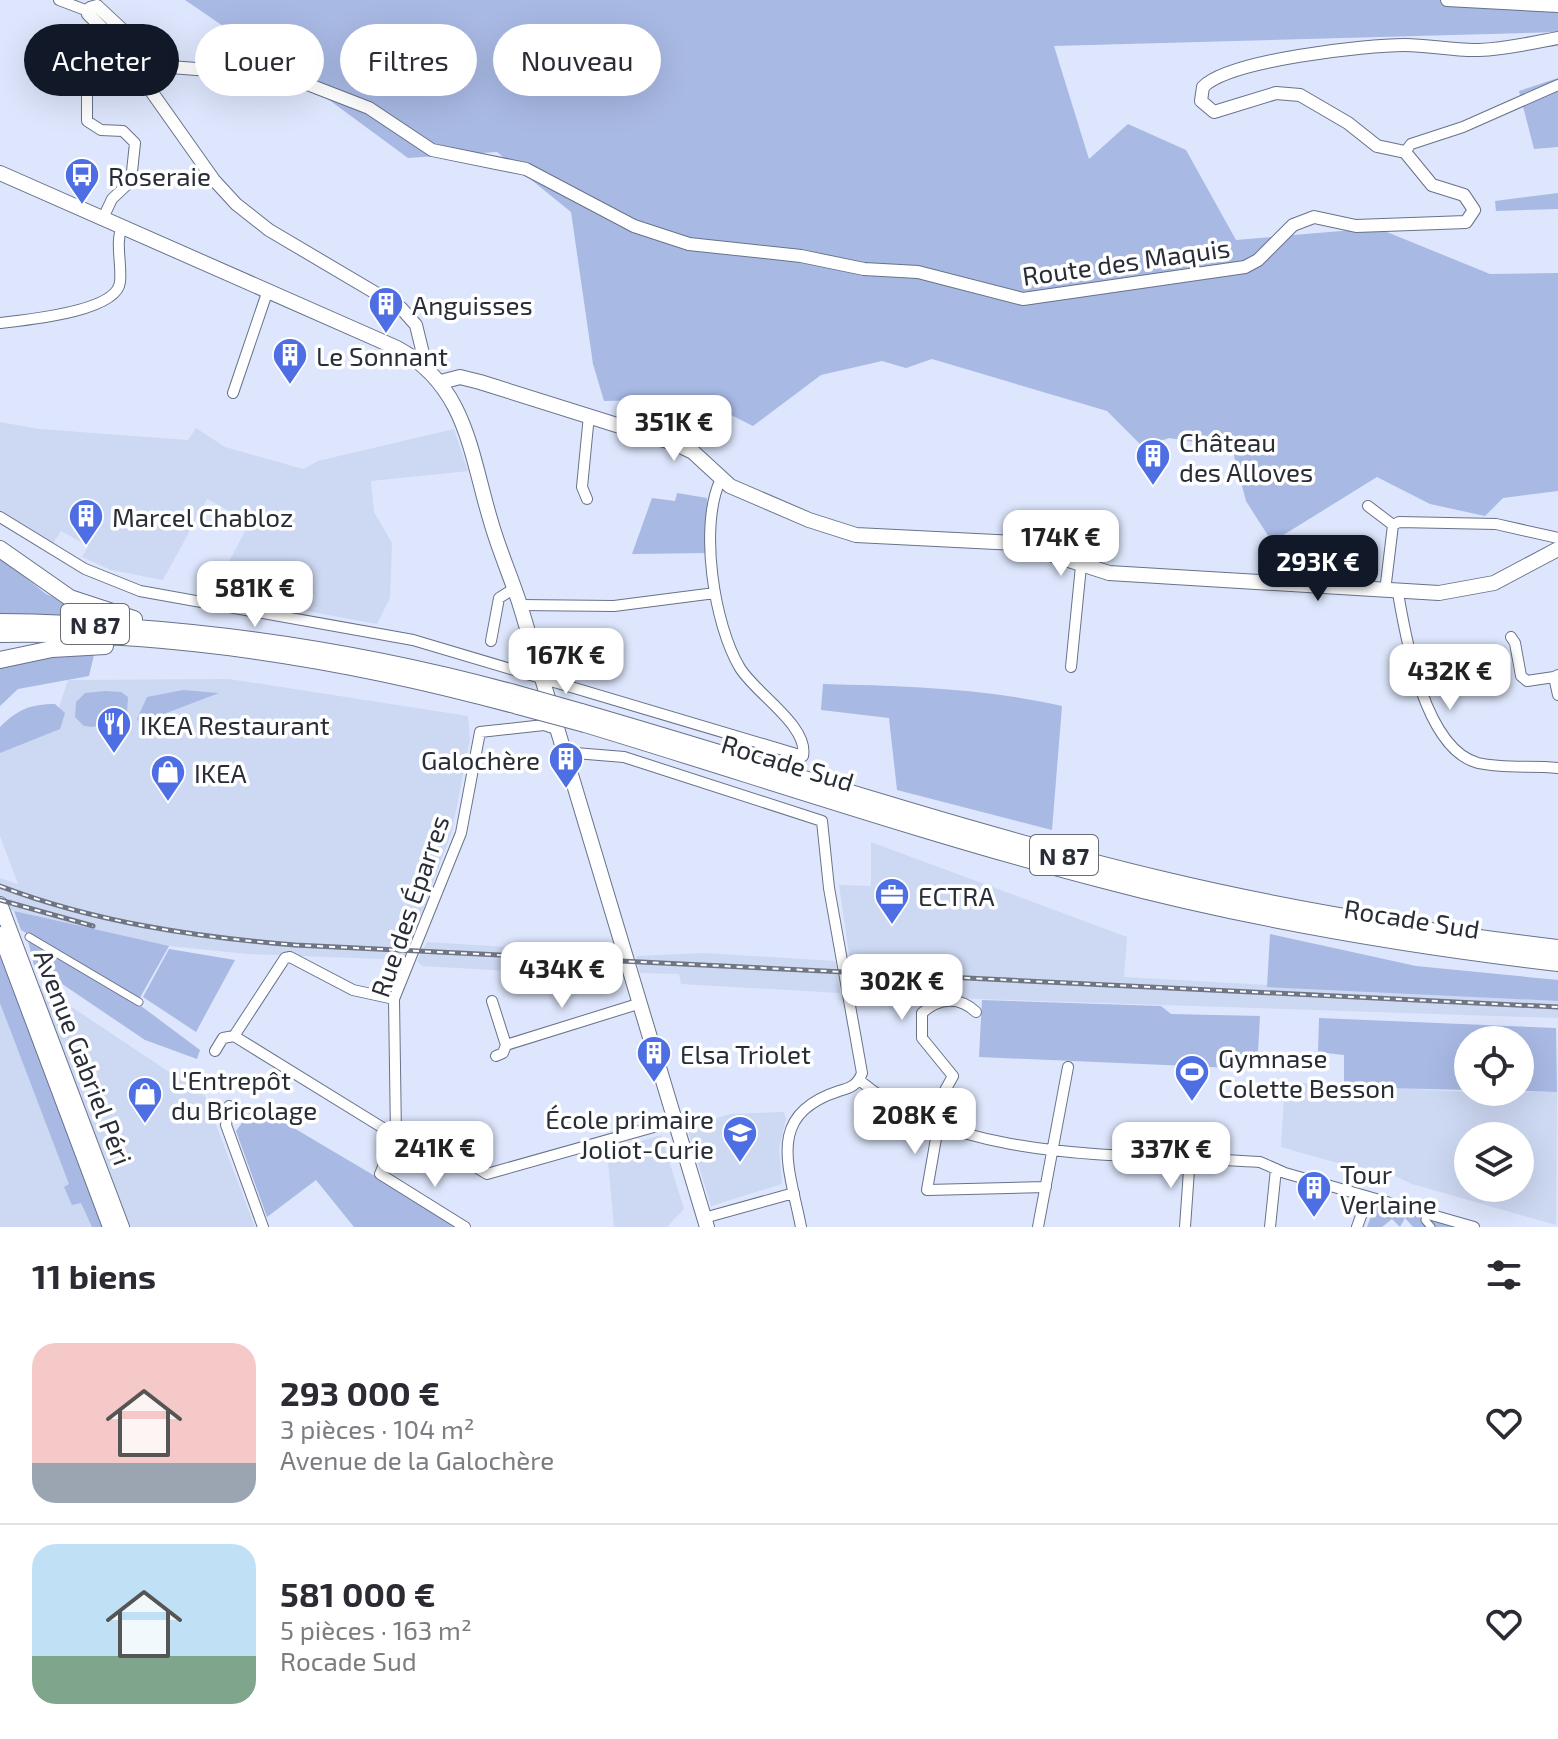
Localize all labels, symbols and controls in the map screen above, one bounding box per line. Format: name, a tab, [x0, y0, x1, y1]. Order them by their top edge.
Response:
chip: Acheter	[24, 24, 179, 96]
chip: Louer	[195, 24, 324, 96]
chip: Filtres	[340, 24, 477, 96]
chip: Nouveau	[493, 24, 661, 96]
bus stop icon: Roseraie	[63, 156, 101, 206]
place label: Roseraie	[108, 160, 211, 191]
street label: Route des Maquis	[1020, 231, 1232, 291]
building icon: Anguisses	[367, 285, 405, 335]
place label: Anguisses	[412, 289, 533, 320]
building icon: Le Sonnant	[271, 336, 309, 386]
place label: Le Sonnant	[316, 340, 448, 371]
pin: 351K €	[609, 395, 739, 463]
text: 351K €	[635, 405, 713, 436]
place label: Château des Alloves	[1179, 426, 1313, 487]
building icon: Château des Alloves	[1134, 437, 1172, 487]
building icon: Marcel Chabloz	[67, 497, 105, 547]
place label: Marcel Chabloz	[112, 501, 293, 532]
pin: 174K €	[996, 510, 1126, 578]
text: 174K €	[1021, 520, 1101, 551]
pin: 293K €	[1253, 535, 1383, 603]
text: 293K €	[1276, 545, 1360, 576]
pin: 581K €	[190, 561, 320, 629]
text: 581K €	[215, 571, 295, 602]
road number: N 87	[61, 604, 129, 644]
pin: 167K €	[501, 628, 631, 696]
text: 167K €	[527, 638, 605, 669]
pin: 432K €	[1385, 644, 1515, 712]
text: 432K €	[1408, 654, 1492, 685]
restaurant icon: IKEA Restaurant	[95, 705, 133, 755]
place label: IKEA Restaurant	[140, 709, 330, 740]
street label: Rocade Sud	[718, 727, 858, 797]
building icon: Galochère	[547, 740, 585, 790]
place label: Galochère	[421, 744, 540, 775]
shop icon: IKEA	[149, 753, 187, 803]
place label: IKEA	[194, 757, 247, 788]
street label: Rue des Éparres	[363, 811, 455, 1001]
road number: N 87	[1030, 835, 1098, 875]
office icon: ECTRA	[873, 876, 911, 926]
place label: ECTRA	[918, 880, 995, 911]
street label: Rocade Sud	[1342, 892, 1482, 944]
pin: 434K €	[497, 942, 627, 1010]
street label: Avenue Gabriel Péri	[29, 945, 139, 1169]
text: 434K €	[519, 952, 605, 983]
pin: 302K €	[837, 954, 967, 1022]
text: 302K €	[860, 964, 944, 995]
map controls	[1454, 1026, 1534, 1202]
button: locate	[1454, 1026, 1534, 1106]
building icon: Elsa Triolet	[635, 1034, 673, 1084]
place label: Elsa Triolet	[680, 1038, 811, 1069]
place label: Gymnase Colette Besson	[1218, 1042, 1395, 1103]
sports icon: Gymnase Colette Besson	[1173, 1053, 1211, 1103]
place label: L'Entrepôt du Bricolage	[171, 1064, 317, 1125]
shop icon: L'Entrepôt du Bricolage	[126, 1075, 164, 1125]
pin: 208K €	[850, 1088, 980, 1156]
text: 208K €	[872, 1098, 958, 1129]
place label: École primaire Joliot-Curie	[545, 1103, 714, 1164]
school or university icon: École primaire Joliot-Curie	[721, 1114, 759, 1164]
pin: 241K €	[370, 1121, 500, 1189]
pin: 337K €	[1106, 1122, 1236, 1190]
button: layers	[1454, 1122, 1534, 1202]
text: 241K €	[394, 1131, 476, 1162]
text: 337K €	[1130, 1132, 1212, 1163]
place label: Tour Verlaine	[1340, 1158, 1437, 1219]
building icon: Tour Verlaine	[1295, 1169, 1333, 1219]
icon: filters	[1482, 1253, 1526, 1297]
text: 11 biens	[32, 1255, 156, 1296]
text: 293 000 €	[280, 1372, 440, 1413]
icon: home	[96, 1375, 192, 1471]
icon: heart	[1482, 1401, 1526, 1445]
text: 3 pièces · 104 m²	[280, 1413, 475, 1444]
text: Avenue de la Galochère	[280, 1444, 554, 1475]
text: 581 000 €	[280, 1573, 436, 1614]
icon: home	[96, 1576, 192, 1672]
icon: heart	[1482, 1602, 1526, 1646]
text: 5 pièces · 163 m²	[280, 1614, 472, 1645]
text: Rocade Sud	[280, 1645, 417, 1676]

